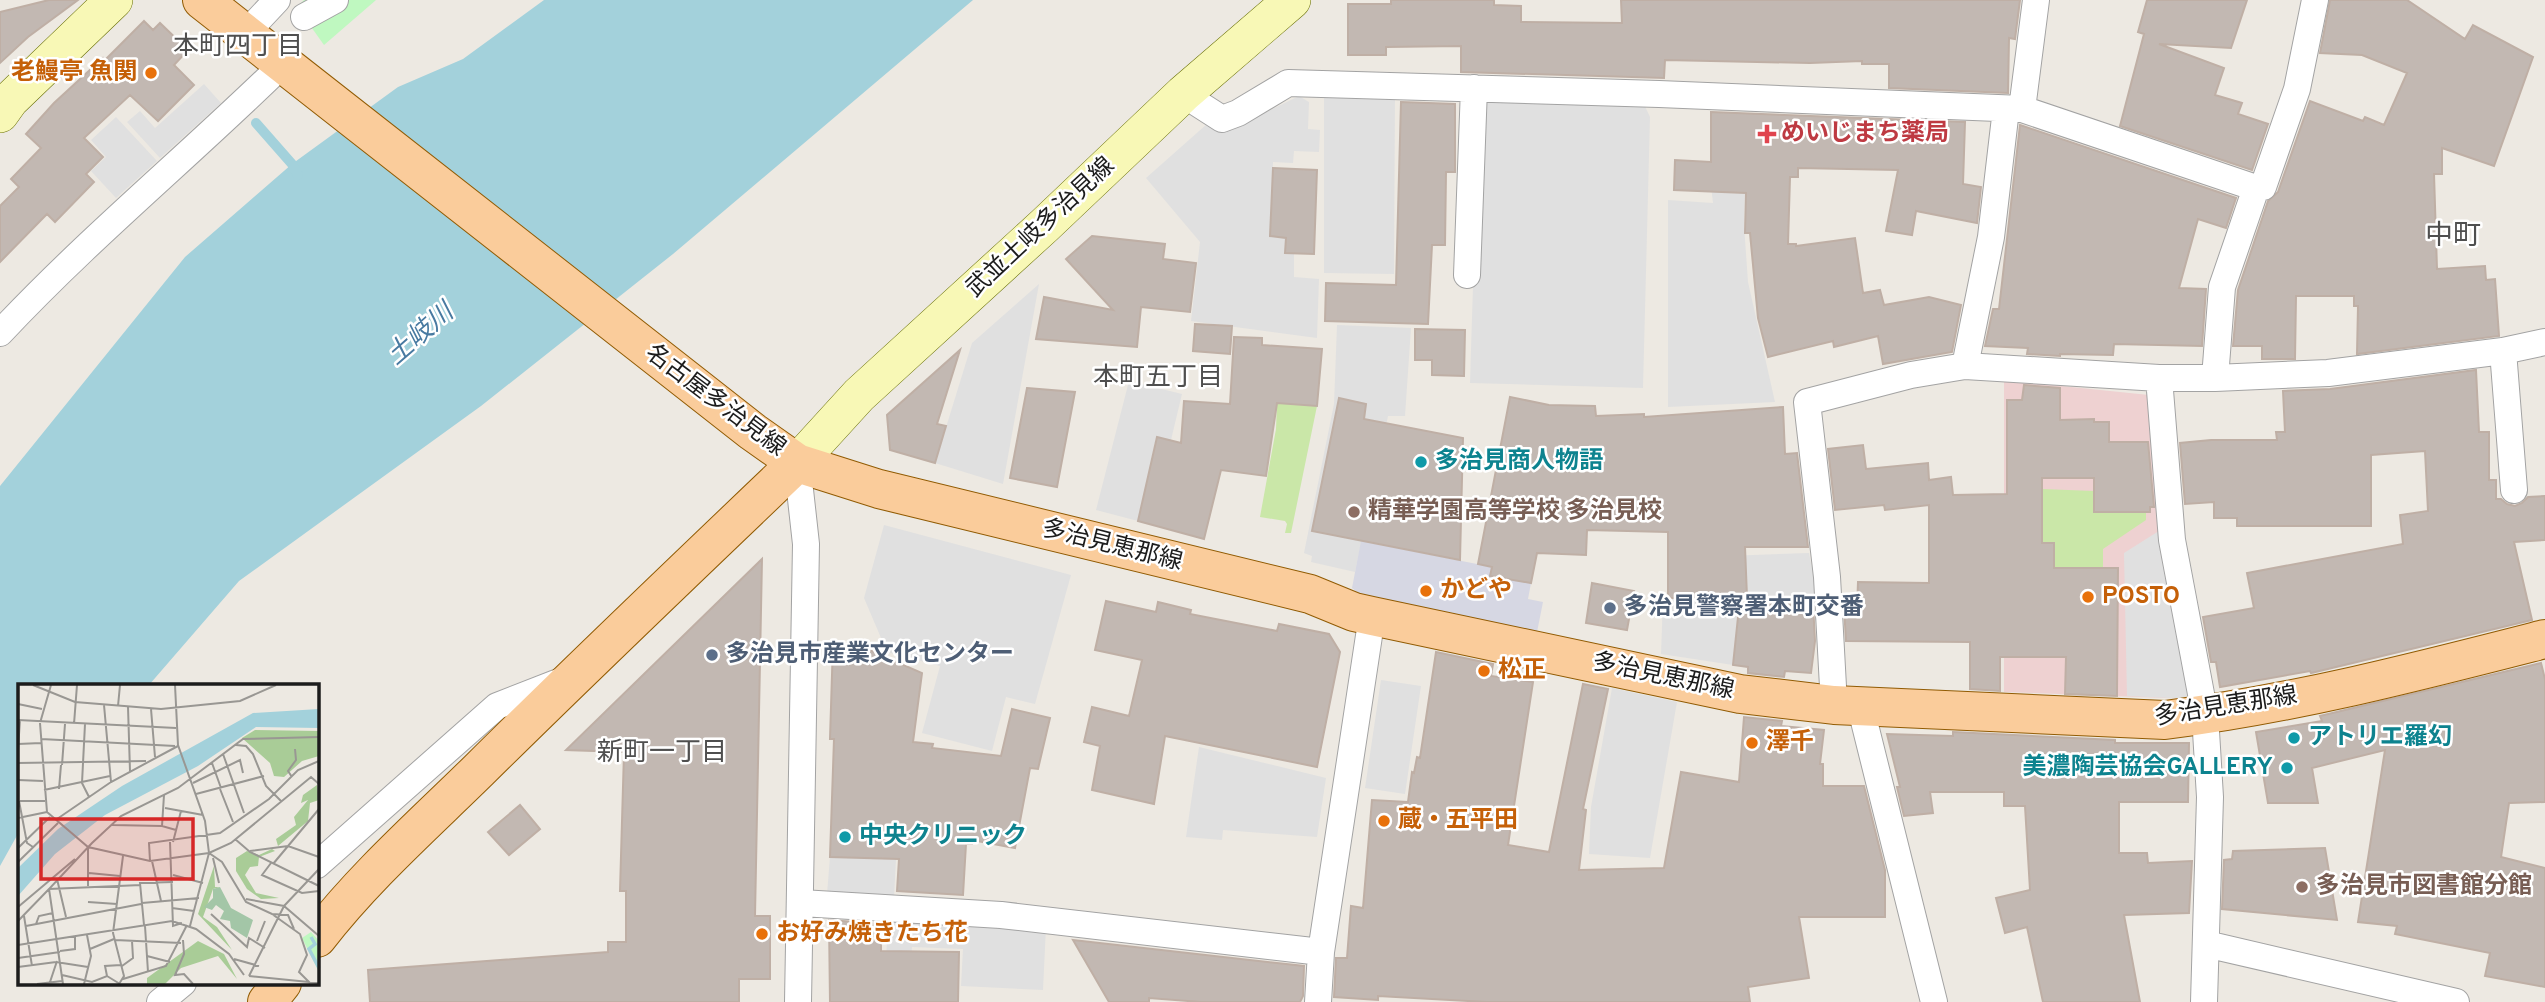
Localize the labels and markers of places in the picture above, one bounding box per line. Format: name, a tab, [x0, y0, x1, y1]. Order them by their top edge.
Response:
place label: 老鰻亭 魚関	[11, 58, 137, 88]
marker: 老鰻亭 魚関	[143, 65, 159, 81]
place label: めいじまち薬局	[1781, 119, 1949, 149]
marker: めいじまち薬局	[1759, 126, 1775, 142]
place label: 多治見商人物語	[1435, 447, 1603, 477]
marker: 多治見商人物語	[1413, 454, 1429, 470]
place label: 精華学園高等学校 多治見校	[1368, 497, 1662, 527]
marker: 精華学園高等学校 多治見校	[1346, 504, 1362, 520]
place label: かどや	[1440, 576, 1512, 606]
place label: POSTO	[2102, 582, 2180, 612]
marker: かどや	[1418, 583, 1434, 599]
marker: POSTO	[2080, 589, 2096, 605]
place label: 多治見警察署本町交番	[1624, 593, 1864, 623]
marker: 多治見警察署本町交番	[1602, 600, 1618, 616]
place label: 多治見市産業文化センター	[726, 640, 1014, 670]
marker: 多治見市産業文化センター	[704, 647, 720, 663]
place label: 松正	[1498, 656, 1546, 686]
marker: 松正	[1476, 663, 1492, 679]
place label: アトリエ羅幻	[2308, 723, 2452, 753]
place label: 澤千	[1766, 728, 1814, 758]
marker: アトリエ羅幻	[2286, 730, 2302, 746]
marker: 澤千	[1744, 735, 1760, 751]
place label: 美濃陶芸協会GALLERY	[2022, 753, 2273, 783]
marker: 美濃陶芸協会GALLERY	[2279, 760, 2295, 776]
place label: 蔵・五平田	[1398, 806, 1518, 836]
marker: 蔵・五平田	[1376, 813, 1392, 829]
place label: 中央クリニック	[859, 822, 1027, 852]
marker: 中央クリニック	[837, 829, 853, 845]
place label: 多治見市図書館分館	[2316, 872, 2532, 902]
marker: 多治見市図書館分館	[2294, 879, 2310, 895]
place label: お好み焼きたち花	[776, 919, 968, 949]
marker: お好み焼きたち花	[754, 926, 770, 942]

